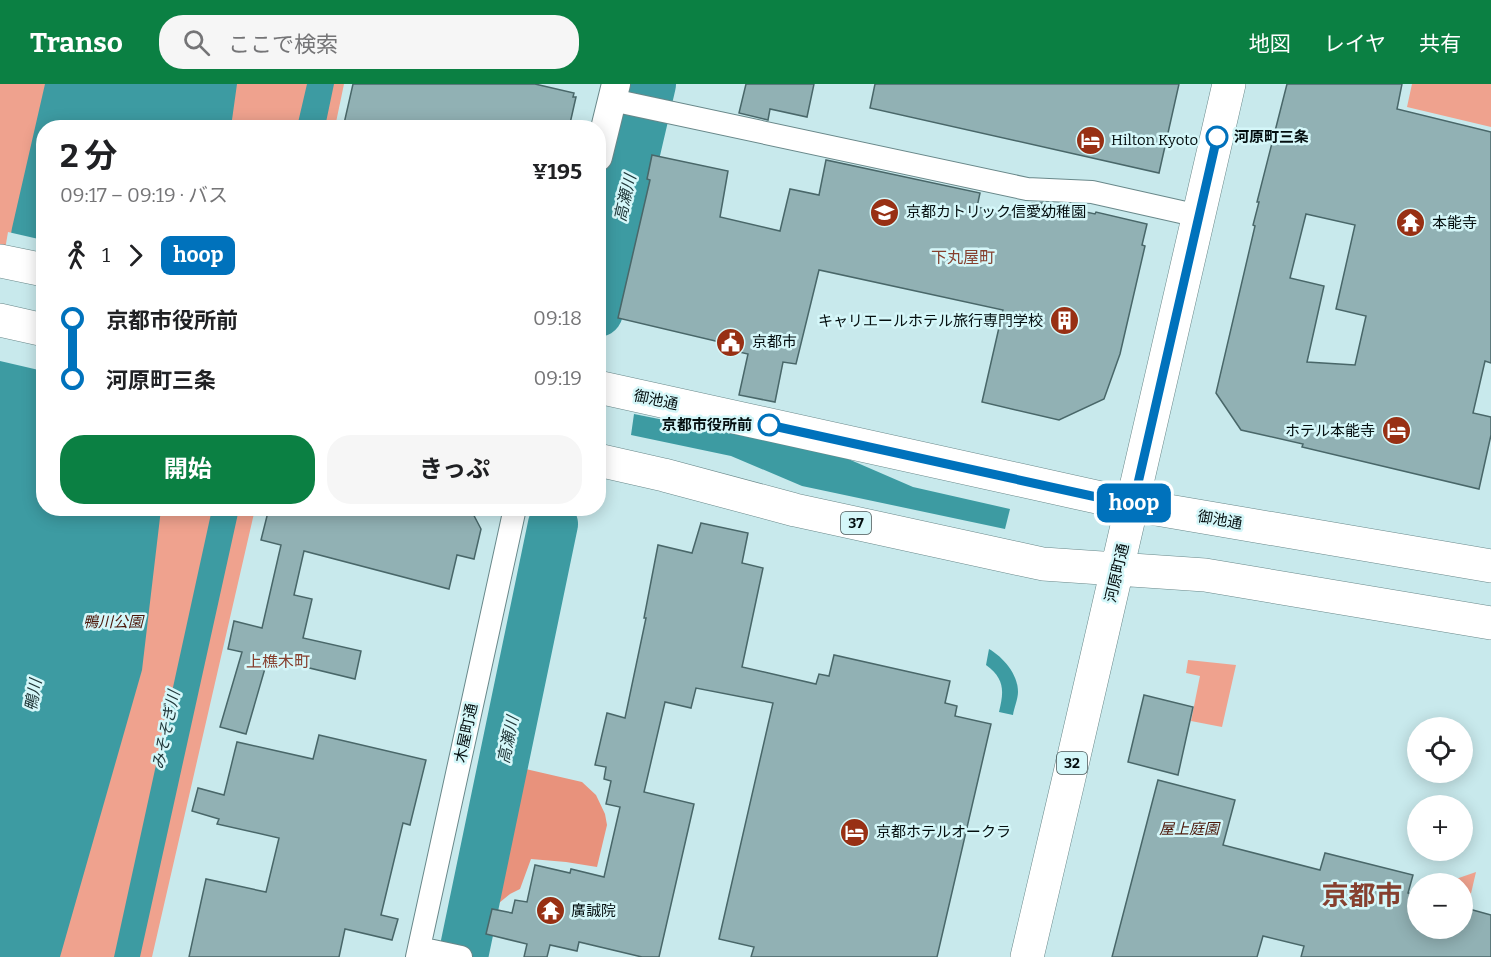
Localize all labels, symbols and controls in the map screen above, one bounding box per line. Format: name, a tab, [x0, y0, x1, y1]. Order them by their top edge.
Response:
search box	[159, 15, 579, 69]
text: Transo	[30, 26, 123, 59]
icon: search	[180, 26, 213, 59]
text: ここで検索	[228, 31, 338, 58]
text: 地図	[1249, 31, 1291, 57]
text: レイヤ	[1324, 31, 1386, 57]
text: 共有	[1419, 31, 1461, 57]
hotel icon: Hilton Kyoto	[1074, 124, 1106, 156]
marker: 河原町三条	[1206, 126, 1228, 148]
place label: 河原町三条	[1234, 128, 1309, 146]
place label: Hilton Kyoto	[1111, 131, 1198, 149]
text: 2 分	[60, 136, 118, 176]
text: ¥195	[532, 158, 582, 185]
water label: 高瀬川	[610, 171, 640, 224]
text: 09:17 – 09:19 · バス	[60, 183, 228, 207]
school or university icon: 京都カトリック信愛幼稚園	[869, 196, 901, 228]
place label: 京都カトリック信愛幼稚園	[906, 203, 1086, 221]
temple icon: 本能寺	[1395, 207, 1427, 239]
place label: 本能寺	[1432, 214, 1477, 232]
icon: walk	[60, 239, 93, 272]
icon: forward	[119, 239, 152, 272]
text: hoop	[173, 242, 223, 268]
text: 1	[102, 243, 110, 267]
district label: 下丸屋町	[931, 248, 995, 267]
building icon: キャリエールホテル旅行専門学校	[1048, 305, 1080, 337]
text: 09:18	[533, 306, 582, 330]
text: 京都市役所前	[106, 307, 238, 334]
place label: キャリエールホテル旅行専門学校	[818, 312, 1043, 330]
public building icon: 京都市	[715, 326, 747, 358]
place label: 京都市	[752, 333, 797, 351]
text: 09:19	[533, 366, 582, 390]
text: 河原町三条	[106, 367, 216, 394]
street label: 御池通	[632, 387, 680, 413]
marker: 京都市役所前	[758, 414, 780, 436]
hotel icon: ホテル本能寺	[1380, 415, 1412, 447]
place label: 京都市役所前	[662, 416, 752, 434]
place label: ホテル本能寺	[1285, 422, 1375, 440]
button: 開始	[60, 435, 315, 504]
button: きっぷ	[327, 435, 582, 504]
line badge: hoop	[1092, 484, 1176, 522]
text: hoop	[1109, 490, 1159, 516]
street label: 御池通	[1196, 507, 1244, 533]
road number: 37	[841, 512, 871, 534]
street label: 河原町通	[1101, 542, 1133, 604]
park label: 鴨川公園	[83, 613, 145, 631]
district label: 上樵木町	[246, 652, 310, 671]
water label: 鴨川	[21, 676, 45, 712]
water label: みそそぎ川	[148, 687, 184, 771]
street label: 木屋町通	[451, 702, 481, 764]
water label: 高瀬川	[494, 713, 523, 765]
map controls	[1407, 717, 1473, 939]
button: locate	[1407, 717, 1473, 783]
road number: 32	[1057, 752, 1087, 774]
button: +	[1407, 795, 1473, 861]
hotel icon: 京都ホテルオークラ	[839, 816, 871, 848]
park label: 屋上庭園	[1159, 820, 1221, 838]
place label: 京都ホテルオークラ	[876, 823, 1011, 841]
button: −	[1407, 873, 1473, 939]
district label: 京都市	[1322, 880, 1403, 912]
temple icon: 廣誠院	[534, 895, 566, 927]
place label: 廣誠院	[571, 902, 616, 920]

